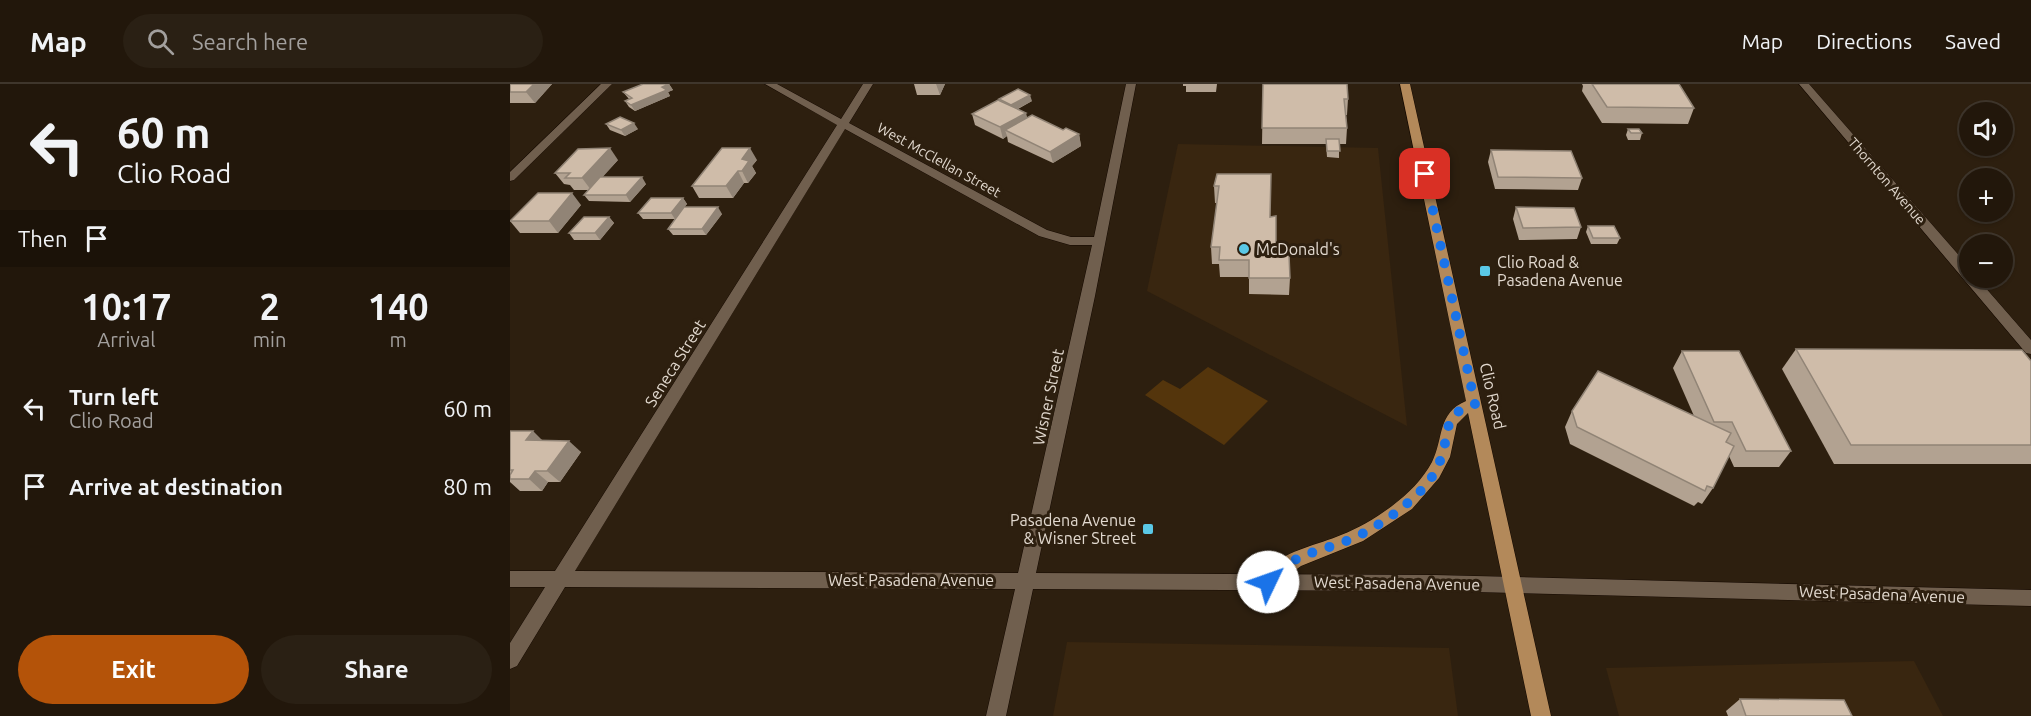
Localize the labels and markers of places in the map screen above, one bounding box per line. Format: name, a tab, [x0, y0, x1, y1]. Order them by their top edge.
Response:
pin	[1399, 148, 1450, 199]
place label: McDonald's	[1256, 240, 1340, 258]
marker: McDonald's	[1237, 242, 1251, 256]
place label: Clio Road & Pasadena Avenue	[1497, 253, 1623, 289]
marker: Clio Road & Pasadena Avenue	[1478, 264, 1492, 278]
place label: Pasadena Avenue & Wisner Street	[1010, 511, 1137, 547]
marker: Pasadena Avenue & Wisner Street	[1141, 522, 1155, 536]

